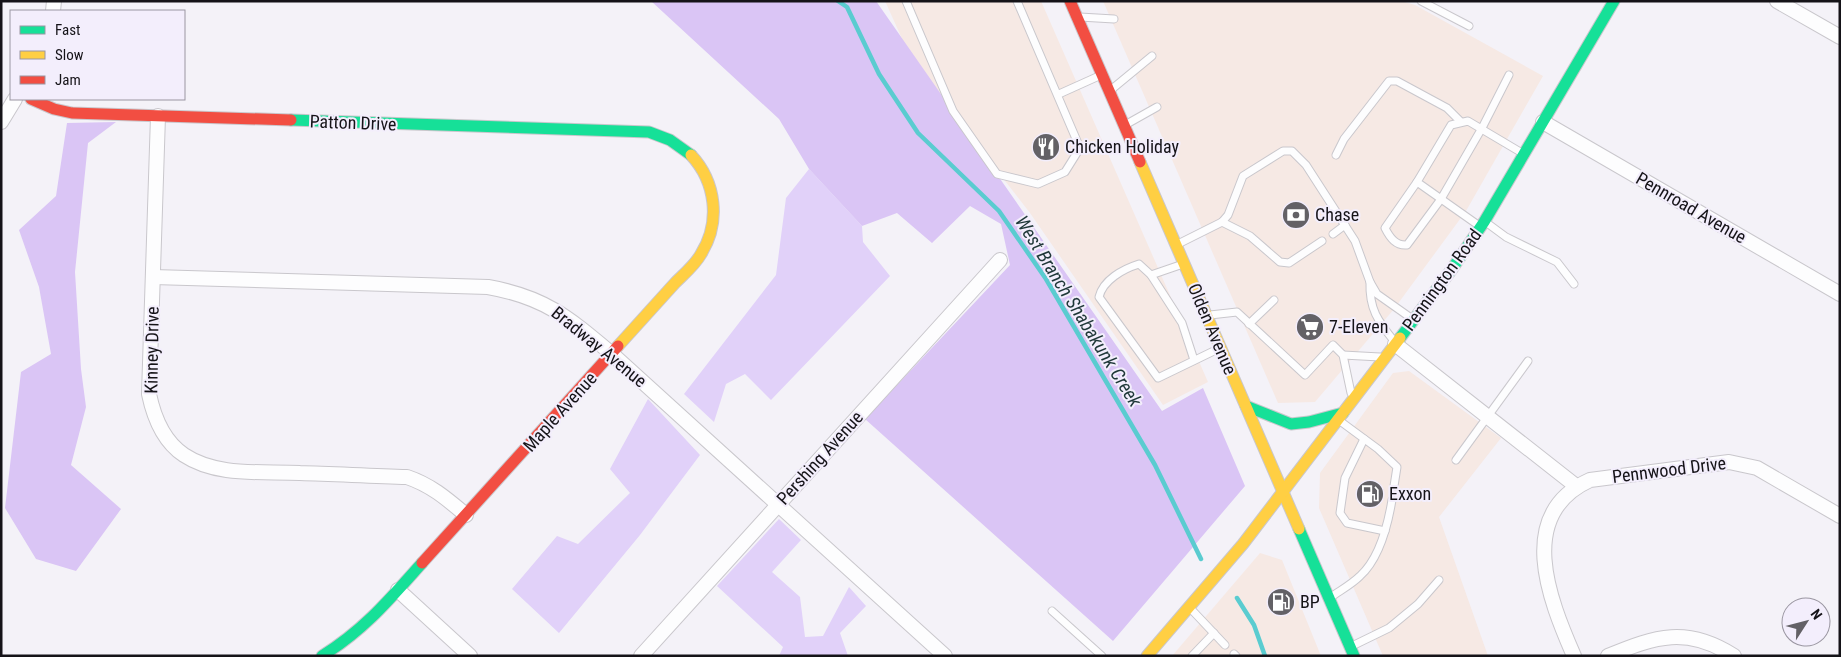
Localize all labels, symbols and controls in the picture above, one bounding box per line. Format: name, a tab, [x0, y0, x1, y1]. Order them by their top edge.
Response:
legend	[10, 10, 185, 100]
text: Fast	[55, 21, 80, 39]
text: Slow	[55, 46, 84, 64]
text: Jam	[55, 71, 81, 89]
street label: Patton Drive	[309, 110, 397, 135]
restaurant icon: Chicken Holiday	[1031, 132, 1061, 162]
place label: Chicken Holiday	[1065, 136, 1179, 157]
street label: Pennroad Avenue	[1632, 168, 1750, 248]
bank icon: Chase	[1281, 200, 1311, 230]
place label: Chase	[1315, 204, 1359, 225]
water label: West Branch Shabakunk Creek	[1010, 212, 1147, 412]
street label: Pennington Road	[1398, 225, 1486, 335]
street label: Olden Avenue	[1184, 280, 1241, 378]
street label: Bradway Avenue	[548, 302, 651, 391]
street label: Kinney Drive	[140, 306, 163, 394]
supermarket icon: 7-Eleven	[1295, 312, 1325, 342]
place label: 7-Eleven	[1329, 316, 1389, 337]
street label: Maple Avenue	[518, 368, 601, 456]
street label: Pershing Avenue	[772, 407, 867, 509]
street label: Pennwood Drive	[1611, 452, 1727, 487]
fuel station icon: Exxon	[1355, 479, 1385, 509]
place label: Exxon	[1389, 483, 1431, 504]
fuel station icon: BP	[1266, 587, 1296, 617]
place label: BP	[1300, 591, 1320, 612]
north arrow	[1781, 597, 1831, 647]
text: N	[1808, 606, 1826, 623]

